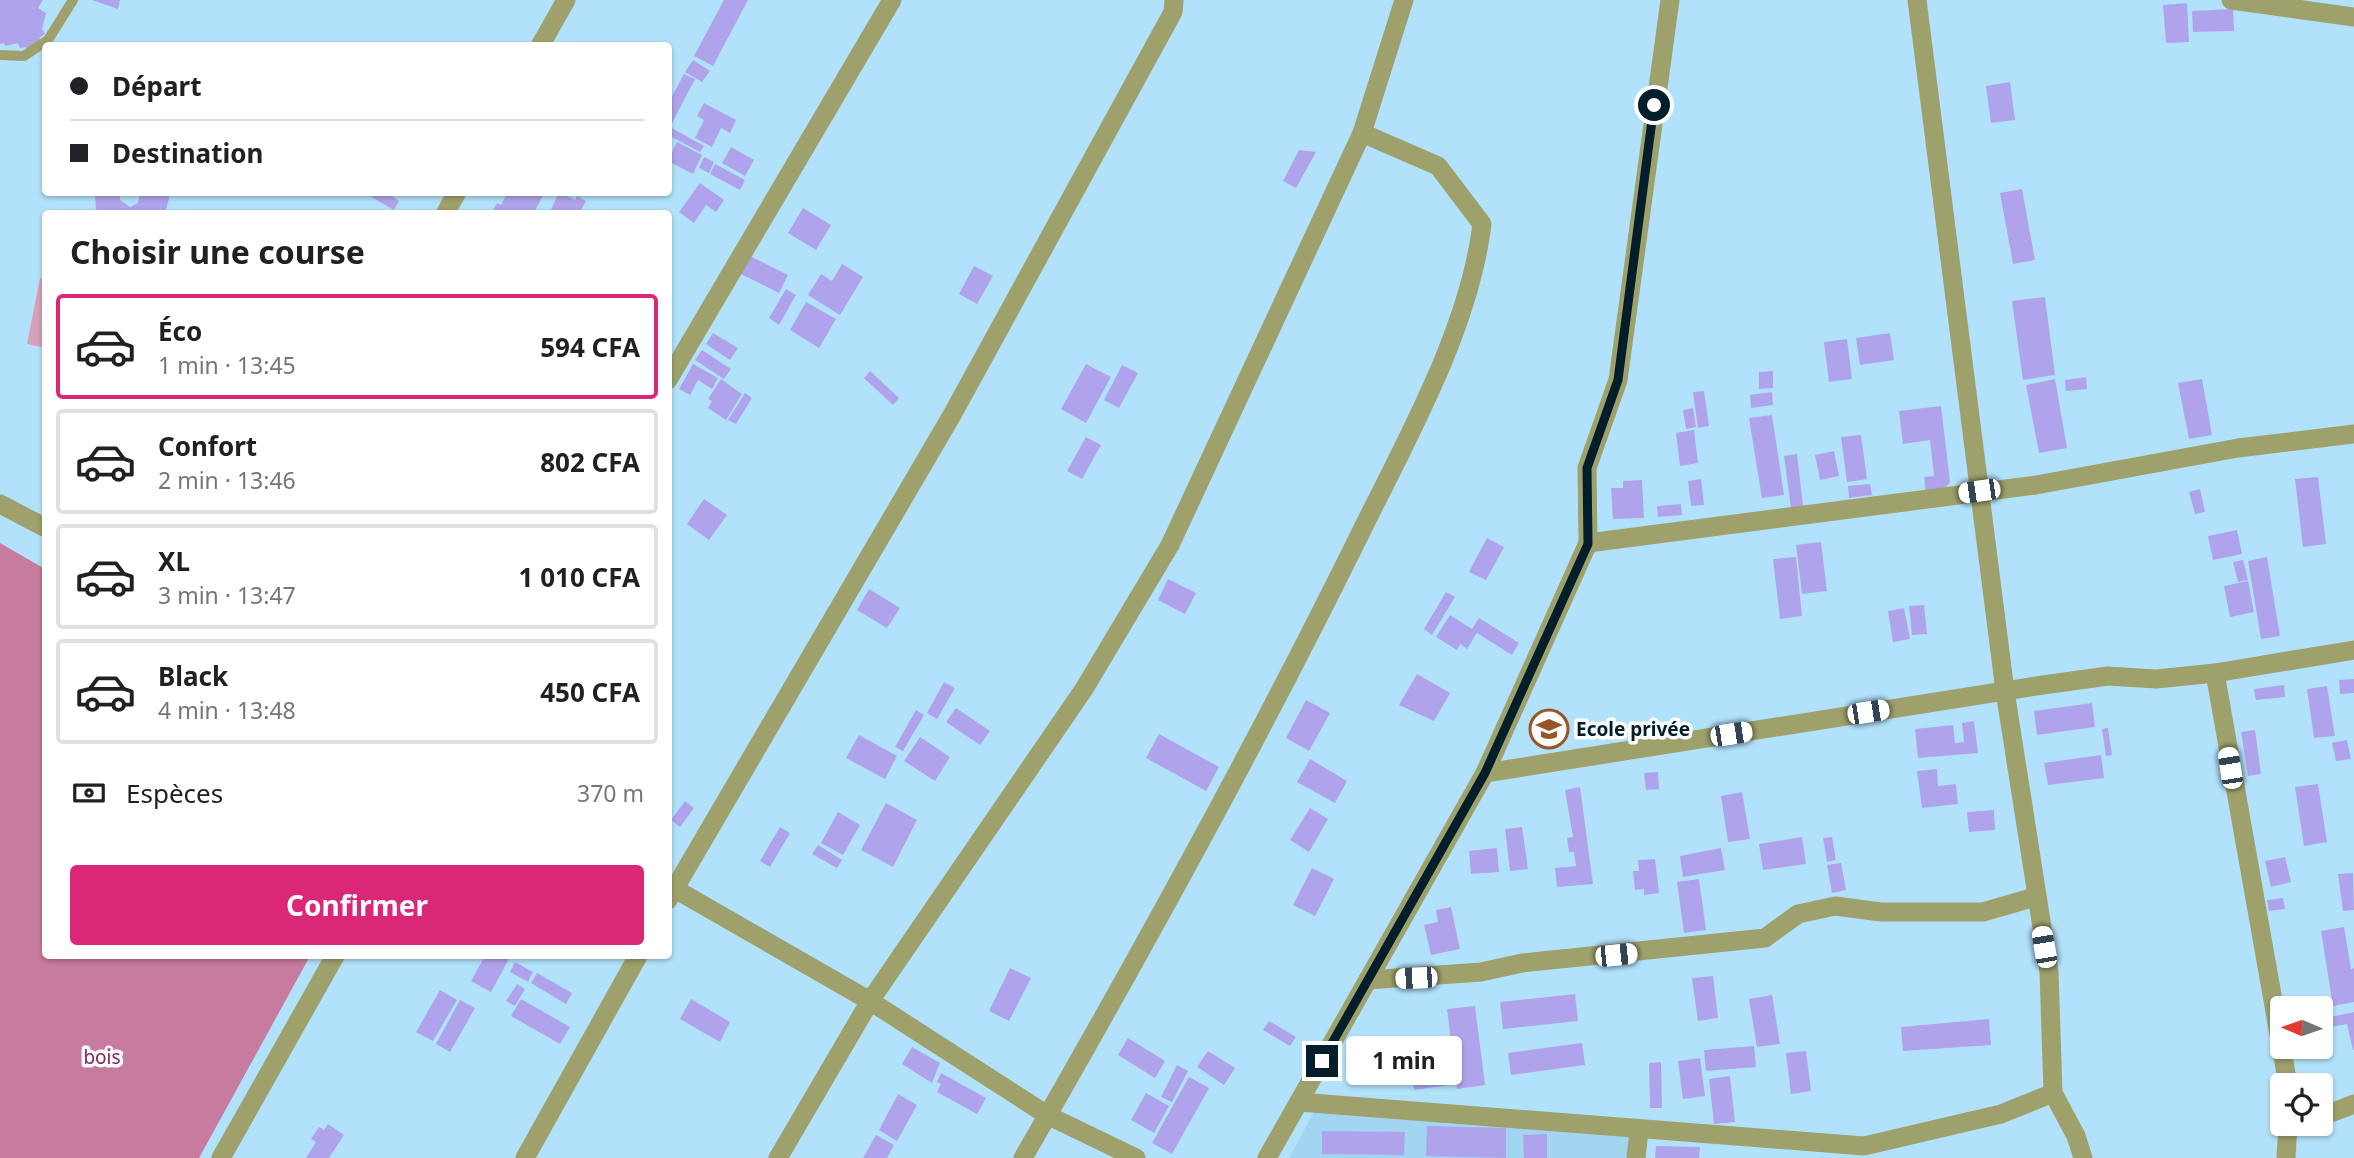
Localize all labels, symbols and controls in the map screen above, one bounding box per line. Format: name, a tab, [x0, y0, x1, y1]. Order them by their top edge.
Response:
text: Départ	[112, 68, 201, 104]
route start	[1638, 89, 1670, 121]
text: Destination	[112, 135, 263, 171]
text: Choisir une course	[70, 230, 365, 273]
text: Éco	[158, 313, 202, 349]
icon: car	[74, 315, 137, 378]
text: 594 CFA	[540, 329, 640, 365]
text: 1 min · 13:45	[158, 349, 296, 381]
text: Confort	[158, 428, 257, 464]
icon: car	[74, 430, 137, 493]
text: 802 CFA	[540, 444, 640, 480]
text: 2 min · 13:46	[158, 464, 296, 496]
car	[1957, 478, 2002, 504]
text: XL	[158, 543, 190, 579]
icon: car	[74, 545, 137, 608]
text: 1 010 CFA	[519, 559, 640, 595]
text: 3 min · 13:47	[158, 579, 296, 611]
text: Black	[158, 658, 228, 694]
icon: car	[74, 660, 137, 723]
text: 450 CFA	[540, 674, 640, 710]
text: 4 min · 13:48	[158, 694, 296, 726]
car	[1846, 698, 1891, 726]
school or university icon: Ecole privée	[1528, 708, 1570, 750]
place label: Ecole privée	[1576, 716, 1690, 742]
car	[1709, 720, 1754, 748]
car	[2217, 746, 2244, 790]
icon: cash	[70, 774, 108, 812]
text: Espèces	[126, 775, 223, 811]
text: 370 m	[577, 777, 644, 809]
button: Confirmer	[70, 865, 644, 945]
car	[2031, 924, 2058, 970]
car	[1595, 942, 1638, 968]
car	[1395, 967, 1438, 989]
north arrow	[2270, 996, 2333, 1059]
map controls	[2270, 996, 2333, 1136]
callout: 1 min	[1346, 1036, 1462, 1086]
park label: bois	[83, 1044, 121, 1070]
text: 1 min	[1372, 1044, 1436, 1076]
route end	[1306, 1045, 1338, 1077]
button: locate	[2270, 1073, 2333, 1136]

